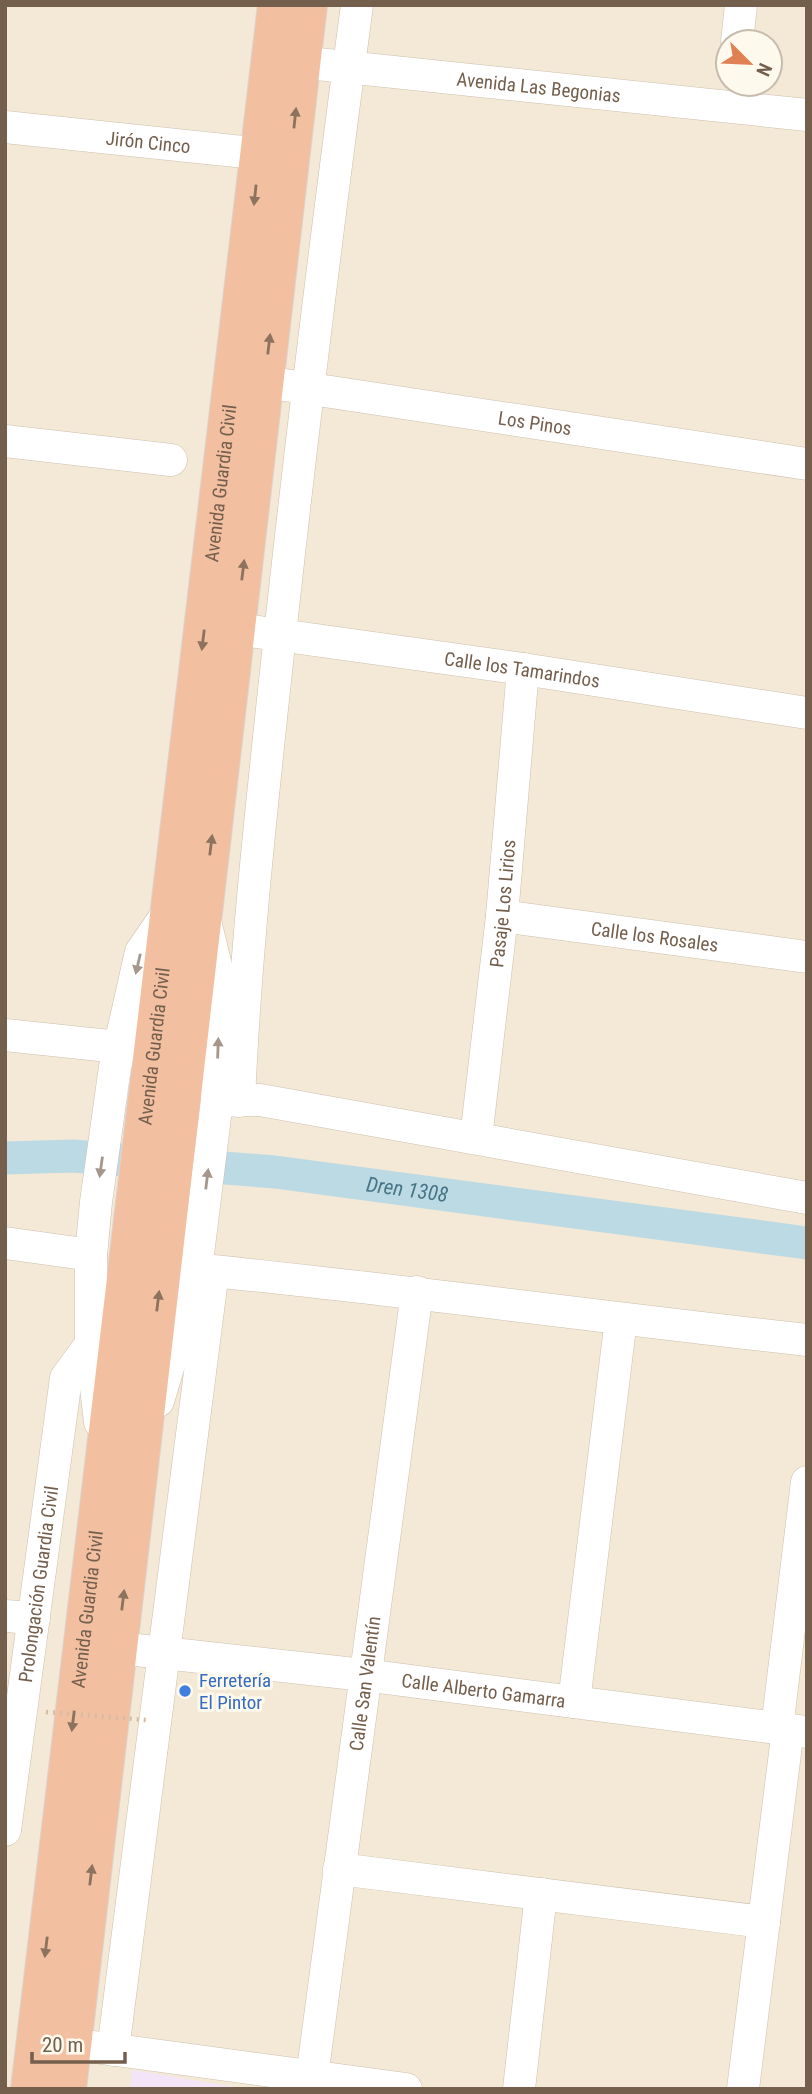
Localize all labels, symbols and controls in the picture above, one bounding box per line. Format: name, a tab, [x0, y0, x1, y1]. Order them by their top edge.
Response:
north arrow	[714, 28, 784, 98]
text: N	[751, 60, 777, 80]
street label: Avenida Las Begonias	[455, 68, 622, 108]
one-way arrow	[290, 107, 301, 129]
street label: Jirón Cinco	[105, 127, 192, 158]
one-way arrow	[250, 184, 261, 206]
one-way arrow	[264, 333, 275, 355]
street label: Avenida Guardia Civil	[200, 403, 242, 563]
street label: Los Pinos	[497, 406, 573, 440]
one-way arrow	[237, 559, 248, 581]
one-way arrow	[198, 629, 209, 651]
street label: Calle los Tamarindos	[443, 647, 601, 693]
one-way arrow	[205, 834, 216, 856]
street label: Pasaje Los Lirios	[485, 839, 520, 969]
street label: Calle los Rosales	[589, 917, 720, 957]
one-way arrow	[133, 953, 144, 975]
street label: Avenida Guardia Civil	[133, 966, 175, 1126]
one-way arrow	[213, 1036, 224, 1058]
one-way arrow	[95, 1156, 106, 1178]
one-way arrow	[202, 1168, 213, 1190]
water label: Dren 1308	[365, 1172, 449, 1207]
one-way arrow	[153, 1290, 164, 1312]
street label: Prolongación Guardia Civil	[14, 1485, 63, 1684]
street label: Avenida Guardia Civil	[67, 1529, 108, 1689]
one-way arrow	[118, 1589, 129, 1611]
street label: Calle San Valentín	[345, 1615, 386, 1752]
place label: Ferretería El Pintor	[199, 1669, 271, 1714]
street label: Calle Alberto Gamarra	[400, 1669, 567, 1713]
marker: Ferretería El Pintor	[177, 1683, 193, 1699]
one-way arrow	[67, 1710, 78, 1732]
one-way arrow	[86, 1864, 97, 1886]
one-way arrow	[41, 1936, 52, 1958]
scale bar	[32, 2021, 124, 2064]
text: 20 m	[42, 2033, 83, 2057]

